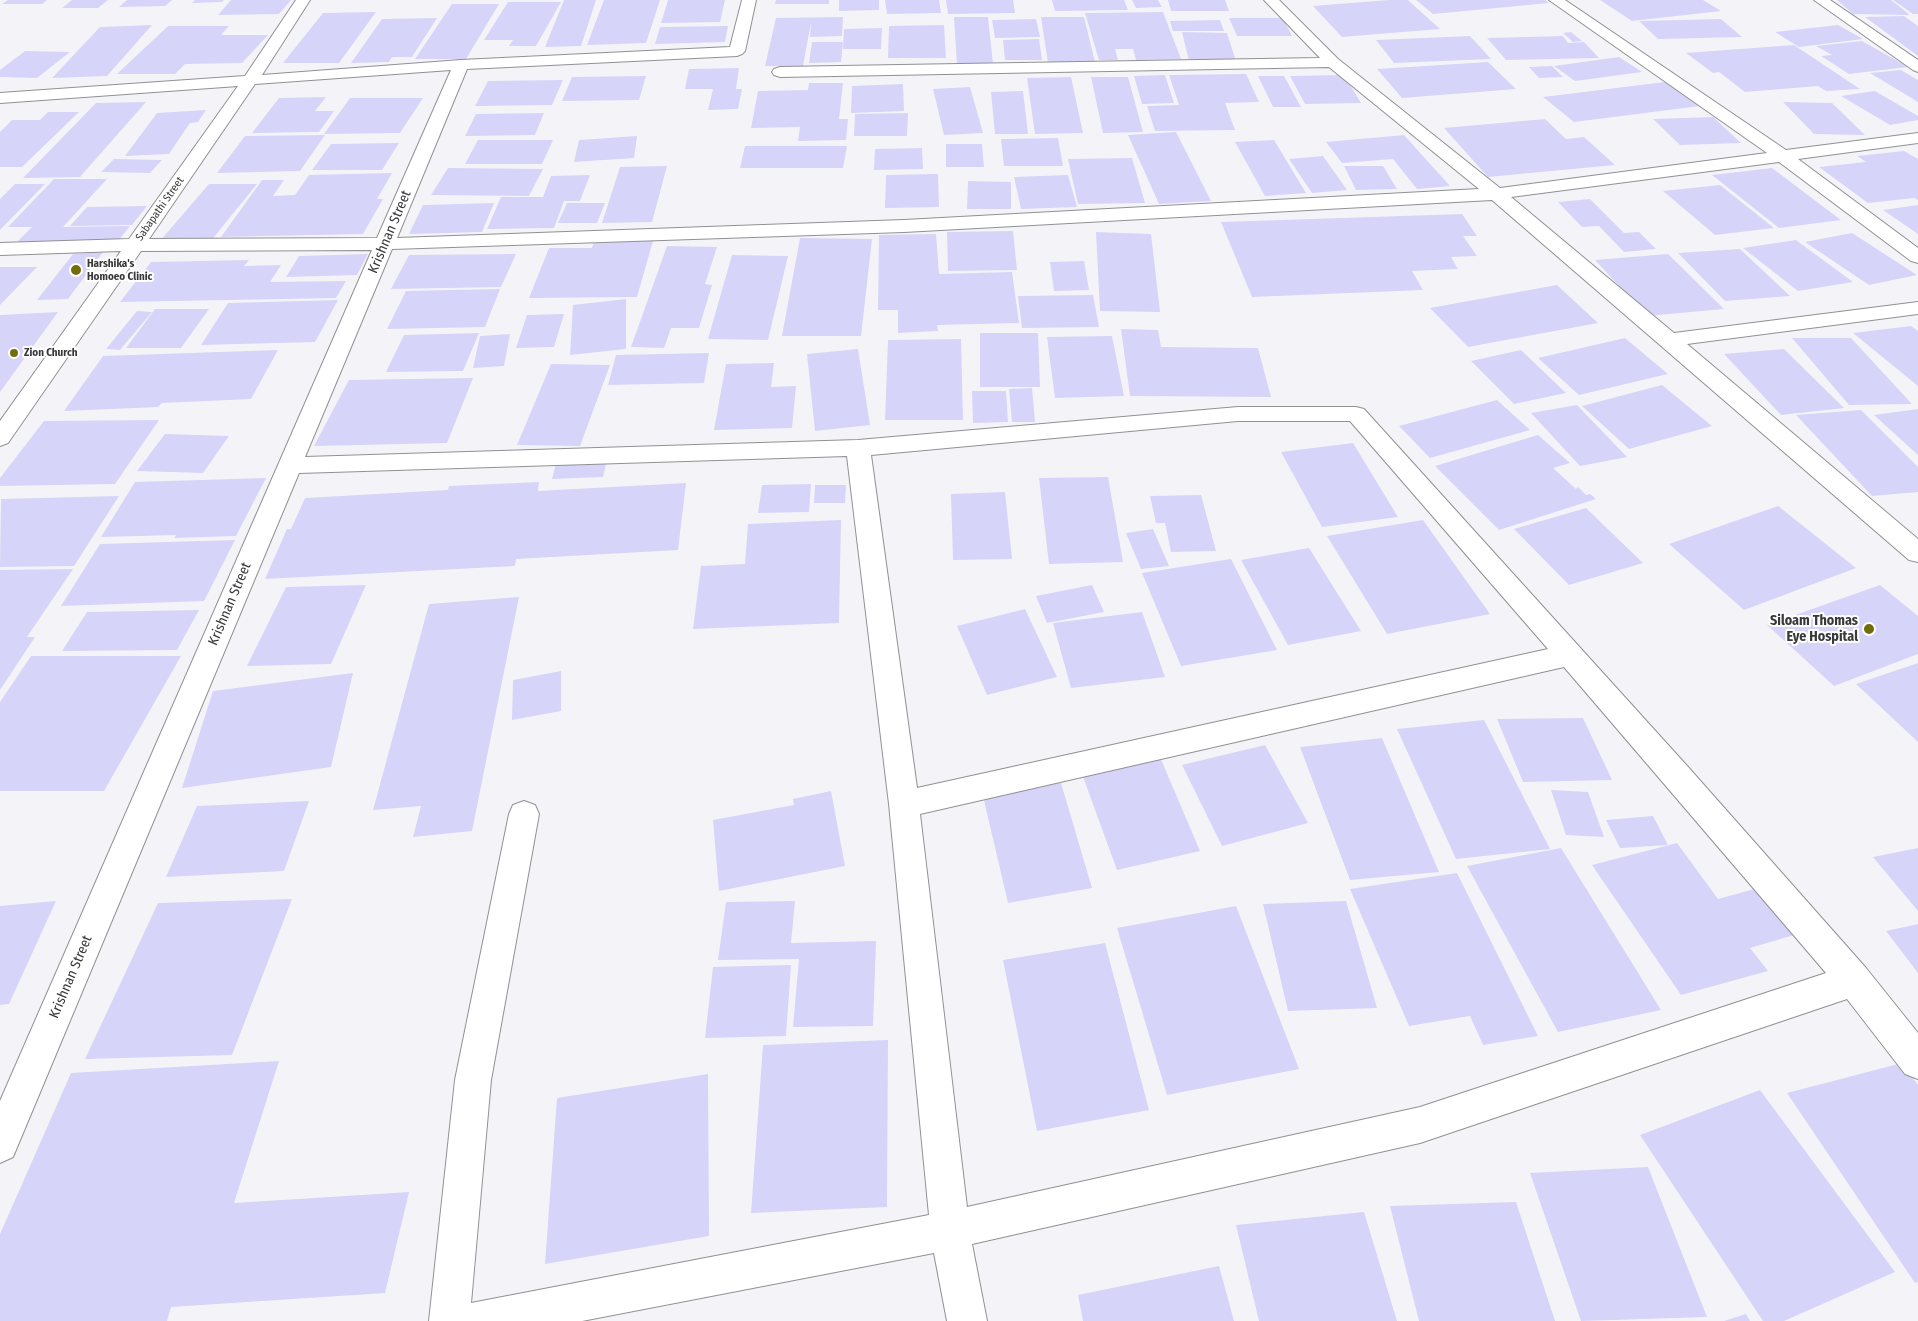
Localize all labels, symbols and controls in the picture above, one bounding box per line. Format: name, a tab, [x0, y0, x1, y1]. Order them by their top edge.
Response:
street label: Sabapathi Street	[133, 175, 187, 243]
street label: Krishnan Street	[365, 188, 415, 276]
place label: Harshika's Homoeo Clinic	[87, 257, 152, 283]
marker: Harshika's Homoeo Clinic	[69, 263, 83, 277]
place label: Zion Church	[24, 346, 78, 360]
marker: Zion Church	[8, 347, 20, 359]
street label: Krishnan Street	[205, 560, 255, 648]
place label: Siloam Thomas Eye Hospital	[1770, 613, 1858, 646]
marker: Siloam Thomas Eye Hospital	[1862, 622, 1876, 636]
street label: Krishnan Street	[46, 933, 96, 1021]

